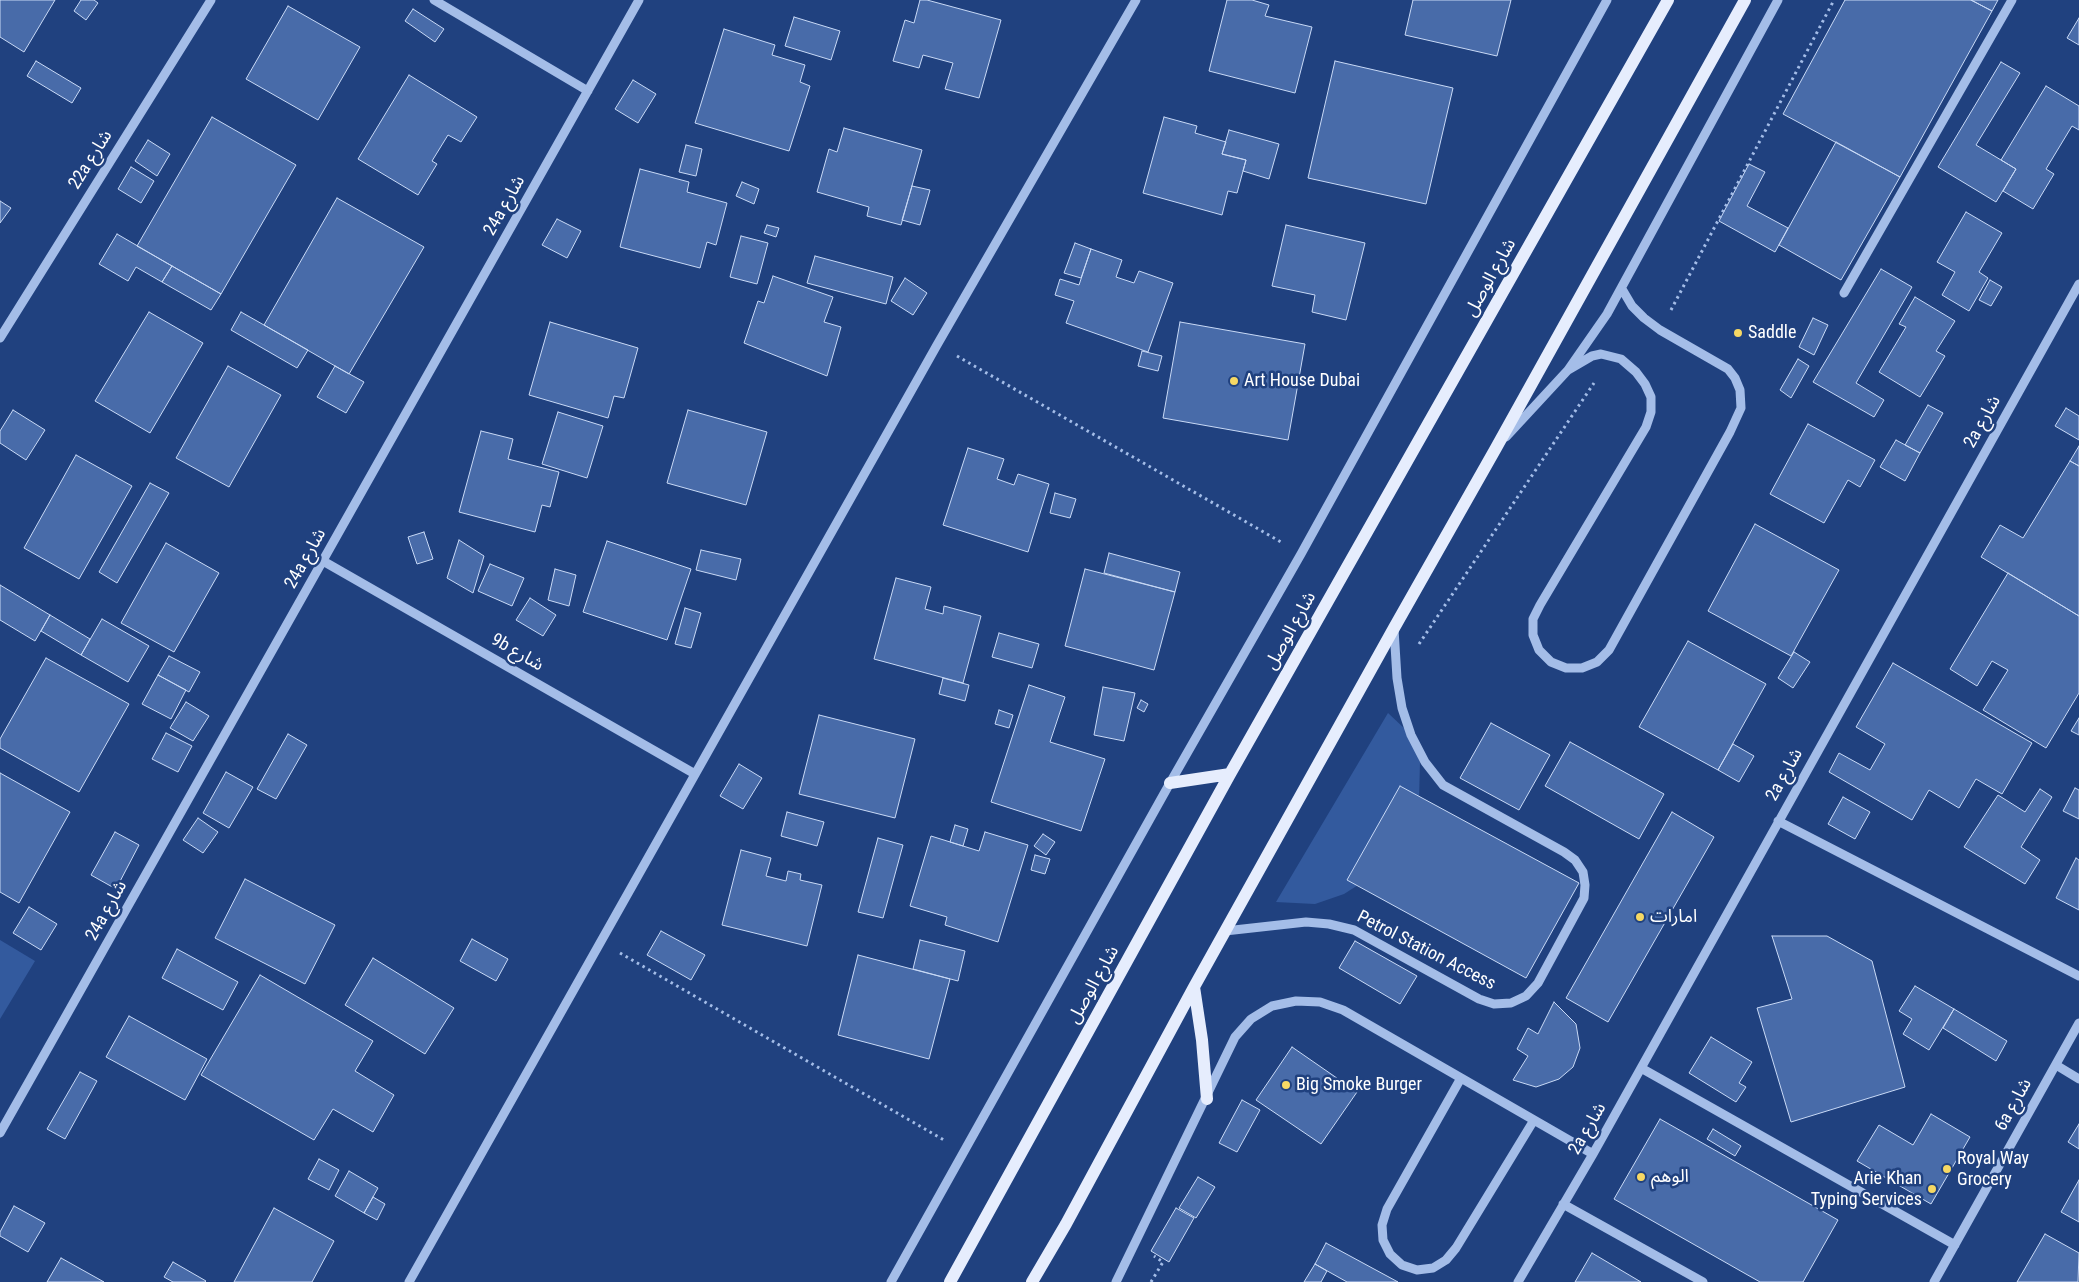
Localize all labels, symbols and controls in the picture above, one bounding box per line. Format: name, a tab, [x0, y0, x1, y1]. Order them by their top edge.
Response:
street label: 22a شارع	[64, 126, 118, 194]
street label: 24a شارع	[480, 172, 530, 240]
street label: شارع الوصل	[1461, 235, 1521, 321]
place label: Saddle	[1748, 322, 1796, 344]
marker: Saddle	[1732, 327, 1744, 339]
place label: Art House Dubai	[1244, 370, 1360, 392]
marker: Art House Dubai	[1228, 375, 1240, 387]
street label: 2a شارع	[1960, 392, 2006, 452]
street label: 24a شارع	[281, 525, 331, 593]
street label: شارع الوصل	[1261, 588, 1321, 674]
street label: 9b شارع	[487, 629, 547, 677]
street label: 2a شارع	[1762, 745, 1808, 805]
street label: 24a شارع	[82, 877, 132, 945]
place label: امارات	[1650, 906, 1697, 928]
street label: Petrol Station Access	[1353, 907, 1499, 995]
marker: امارات	[1634, 911, 1646, 923]
street label: شارع الوصل	[1064, 942, 1124, 1028]
place label: Big Smoke Burger	[1296, 1074, 1422, 1096]
street label: 6a شارع	[1991, 1075, 2037, 1135]
marker: Big Smoke Burger	[1280, 1079, 1292, 1091]
street label: 2a شارع	[1564, 1099, 1612, 1159]
place label: Royal Way Grocery	[1957, 1148, 2029, 1190]
marker: Royal Way Grocery	[1941, 1163, 1953, 1175]
place label: الوهم	[1651, 1166, 1689, 1188]
place label: Arie Khan Typing Services	[1811, 1168, 1922, 1210]
marker: الوهم	[1635, 1171, 1647, 1183]
marker: Arie Khan Typing Services	[1926, 1183, 1938, 1195]

